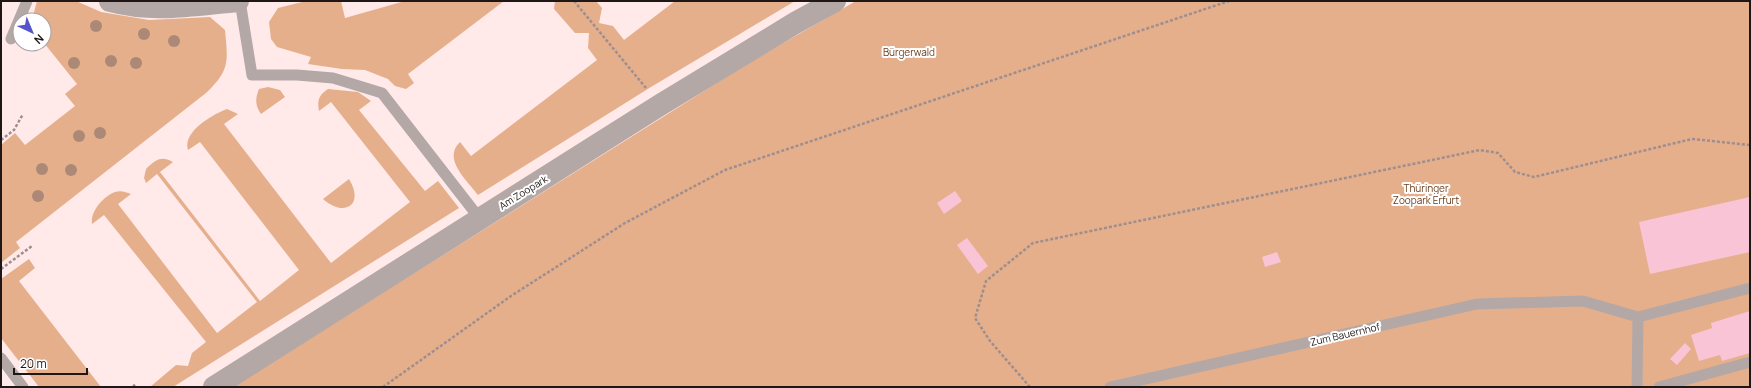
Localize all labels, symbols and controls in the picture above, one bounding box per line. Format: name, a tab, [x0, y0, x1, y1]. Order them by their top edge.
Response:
north arrow	[12, 12, 52, 52]
text: N	[31, 31, 47, 48]
park label: Bürgerwald	[883, 45, 935, 59]
street label: Am Zoopark	[496, 171, 551, 212]
park label: Thüringer Zoopark Erfurt	[1393, 181, 1459, 207]
street label: Zum Bauernhof	[1309, 319, 1382, 349]
scale bar	[14, 350, 87, 376]
text: 20 m	[20, 355, 47, 372]

